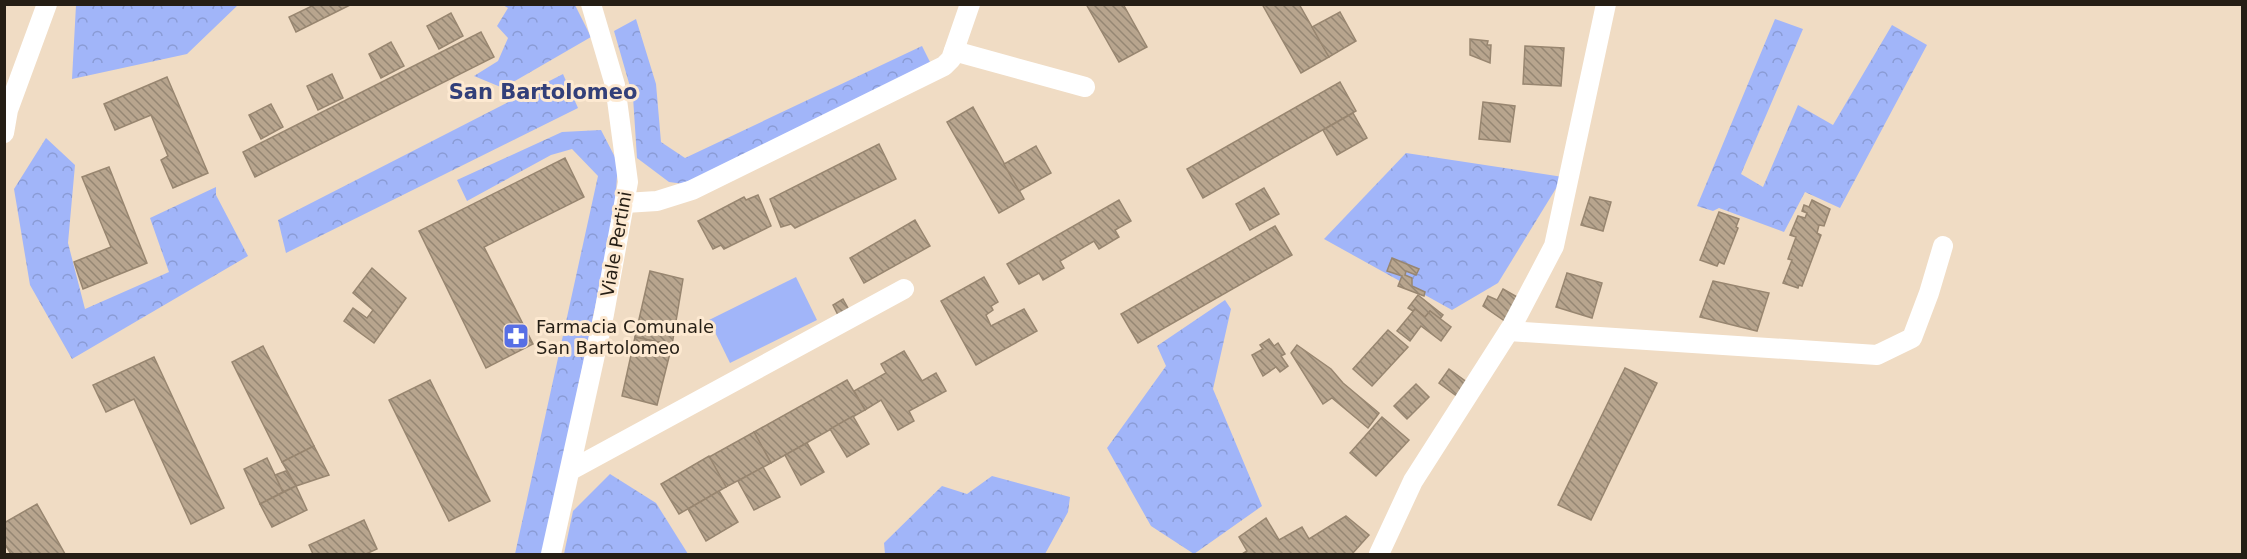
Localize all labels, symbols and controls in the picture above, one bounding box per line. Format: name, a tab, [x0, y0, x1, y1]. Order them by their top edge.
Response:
district label: San Bartolomeo	[449, 80, 637, 104]
street label: Viale Pertini	[596, 190, 636, 298]
place label: Farmacia Comunale San Bartolomeo	[536, 316, 714, 358]
pharmacy icon: Farmacia Comunale San Bartolomeo	[501, 321, 531, 351]

